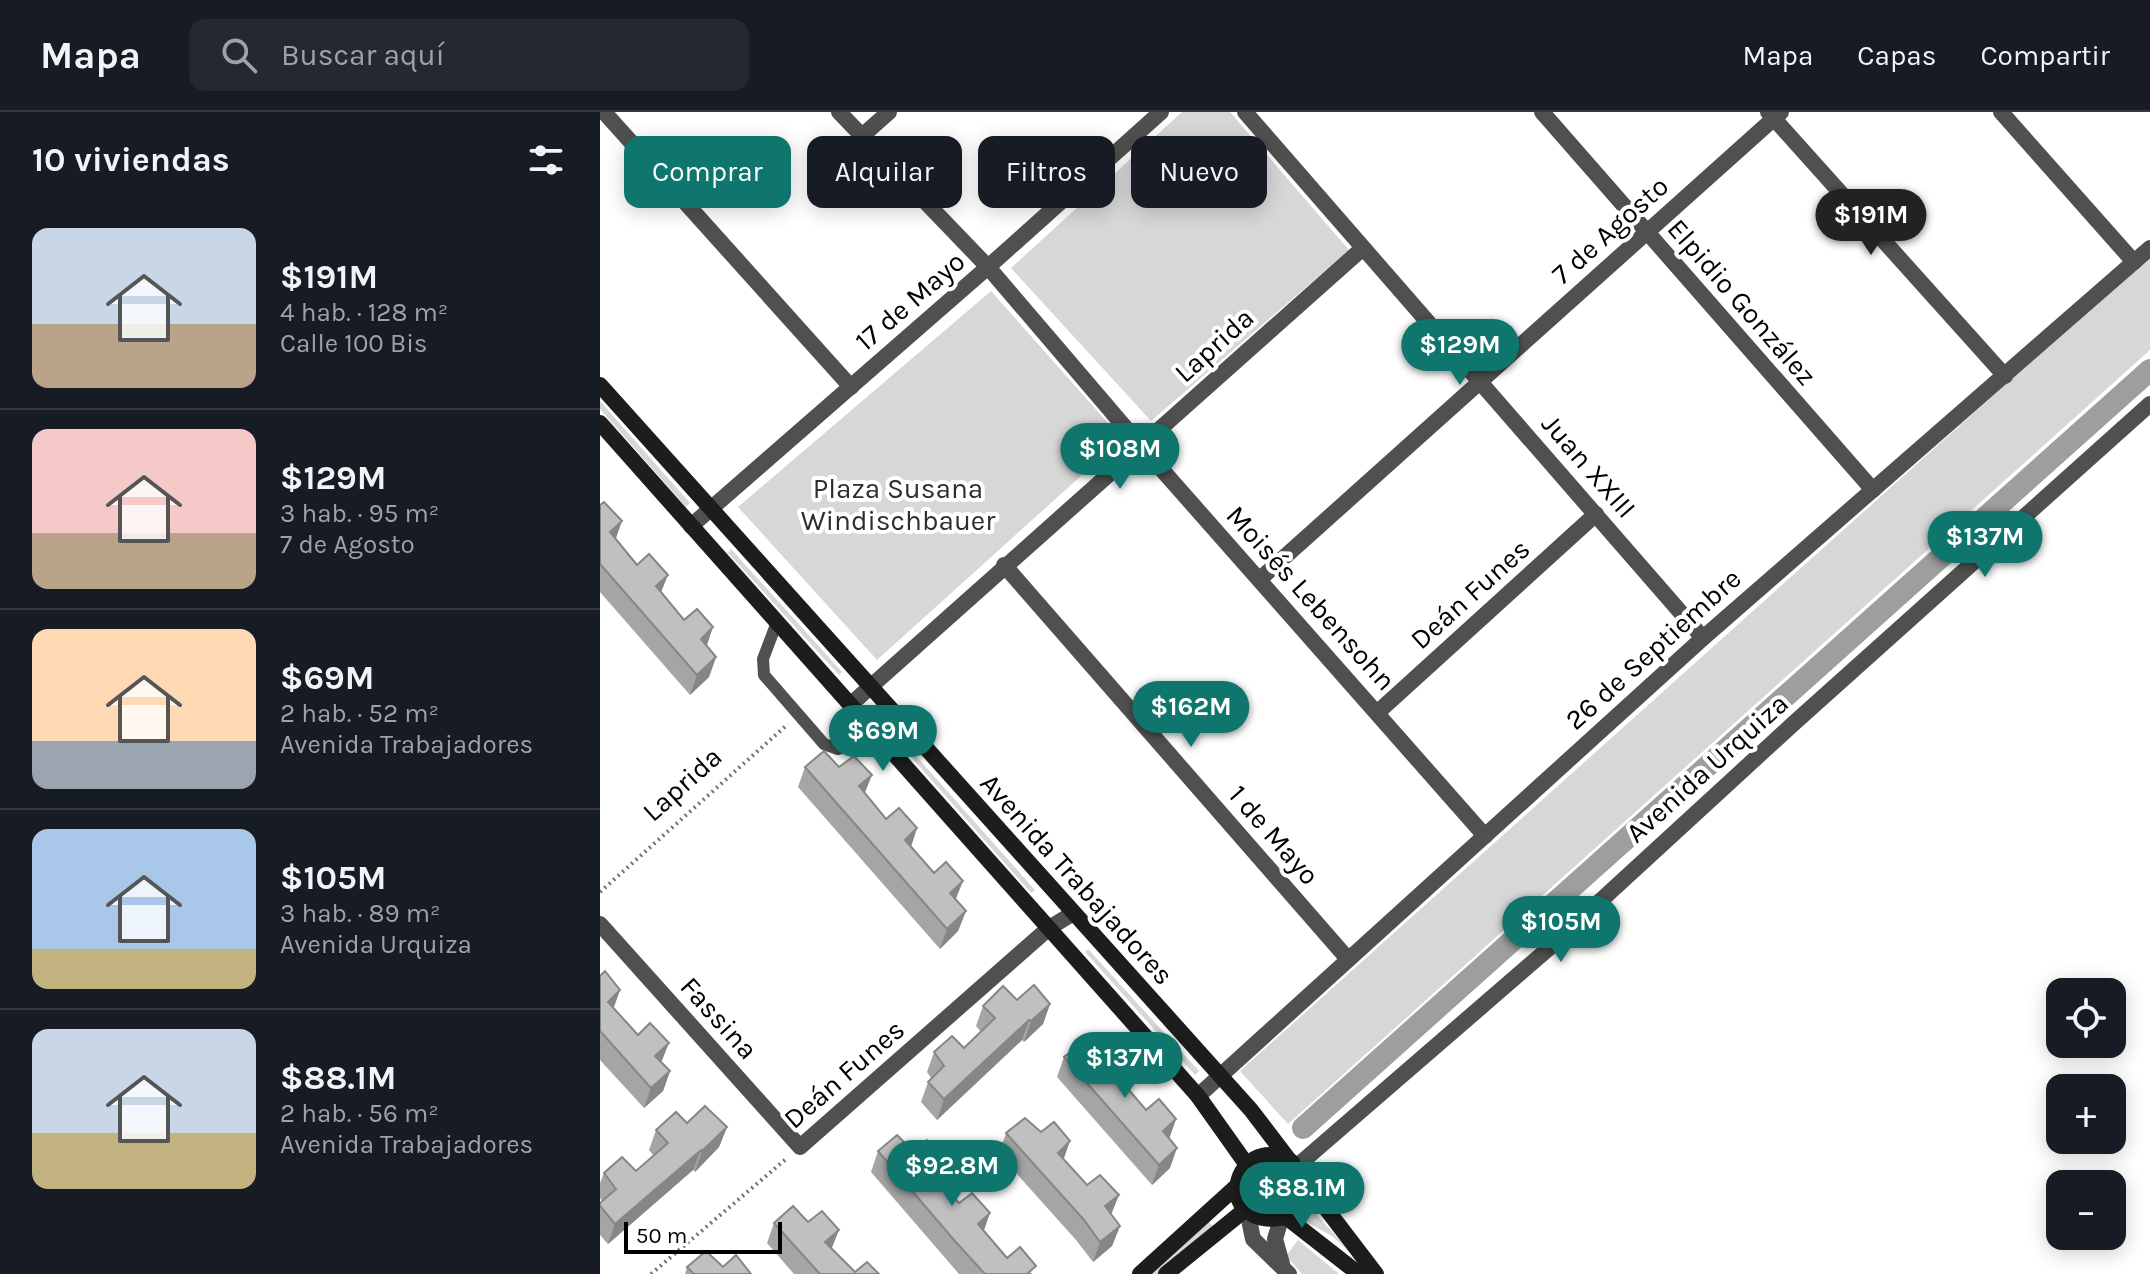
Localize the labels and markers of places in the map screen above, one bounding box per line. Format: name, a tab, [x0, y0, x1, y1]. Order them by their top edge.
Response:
pin: $191M	[1815, 189, 1927, 257]
pin: $129M	[1404, 319, 1516, 387]
pin: $108M	[1064, 423, 1176, 491]
pin: $137M	[1929, 511, 2041, 579]
pin: $162M	[1135, 681, 1247, 749]
pin: $69M	[836, 705, 930, 773]
pin: $105M	[1505, 896, 1617, 964]
pin: $137M	[1069, 1032, 1181, 1100]
pin: $92.8M	[887, 1140, 1017, 1208]
pin: $88.1M	[1237, 1162, 1367, 1230]

